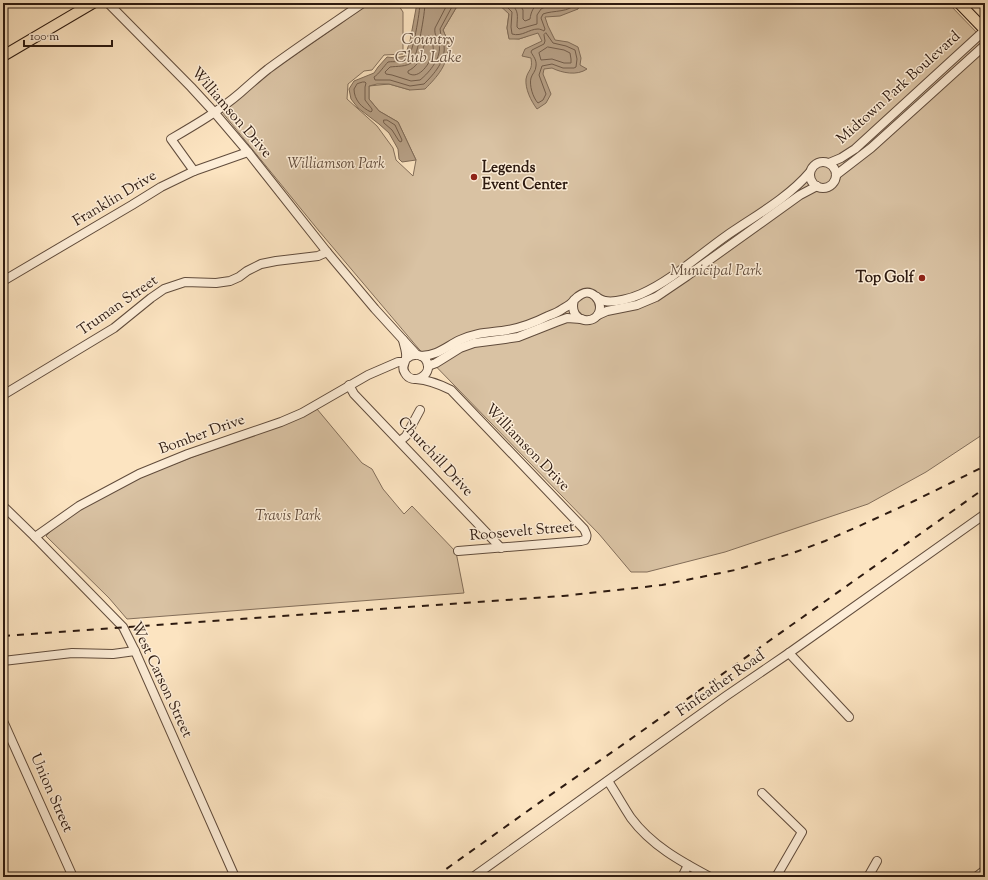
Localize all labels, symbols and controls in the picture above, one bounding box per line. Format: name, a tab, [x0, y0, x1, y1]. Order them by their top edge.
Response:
scale bar	[24, 22, 112, 48]
street label: Midtown Park Boulevard	[832, 26, 966, 149]
text: 100 m	[30, 28, 59, 46]
water label: Country Club Lake	[395, 29, 461, 70]
street label: Williamson Drive	[186, 63, 276, 163]
park label: Williamson Park	[287, 154, 385, 175]
place label: Legends Event Center	[482, 158, 568, 196]
street label: Franklin Drive	[69, 166, 161, 232]
marker: Legends Event Center	[469, 172, 479, 182]
park label: Municipal Park	[670, 261, 762, 282]
place label: Top Golf	[855, 268, 916, 289]
street label: Truman Street	[74, 271, 162, 341]
marker: Top Golf	[917, 273, 927, 283]
street label: Williamson Drive	[480, 400, 574, 496]
street label: Bomber Drive	[156, 410, 248, 460]
street label: Churchill Drive	[392, 412, 478, 502]
park label: Travis Park	[255, 506, 321, 527]
street label: Roosevelt Street	[469, 517, 575, 547]
street label: West Carson Street	[125, 619, 197, 741]
street label: Finfeather Road	[673, 646, 770, 722]
street label: Union Street	[24, 750, 78, 836]

